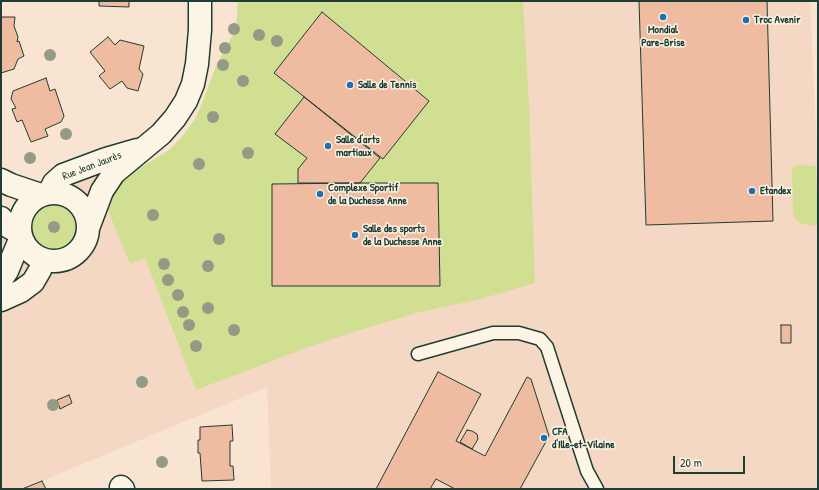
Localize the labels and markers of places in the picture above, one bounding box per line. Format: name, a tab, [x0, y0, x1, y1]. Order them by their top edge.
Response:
marker: Mondial Pare-Brise	[658, 12, 668, 22]
place label: Troc Avenir	[754, 13, 800, 27]
marker: Troc Avenir	[741, 15, 751, 25]
place label: Mondial Pare-Brise	[641, 23, 685, 49]
place label: Salle de Tennis	[358, 78, 416, 92]
marker: Salle de Tennis	[345, 80, 355, 90]
place label: Salle d'arts martiaux	[336, 133, 380, 159]
marker: Salle d'arts martiaux	[323, 141, 333, 151]
place label: Complexe Sportif de la Duchesse Anne	[328, 181, 407, 207]
place label: Etandex	[760, 184, 792, 198]
marker: Etandex	[747, 186, 757, 196]
marker: Complexe Sportif de la Duchesse Anne	[315, 189, 325, 199]
place label: Salle des sports de la Duchesse Anne	[363, 222, 442, 248]
marker: Salle des sports de la Duchesse Anne	[350, 230, 360, 240]
place label: CFA d'Ille-et-Vilaine	[552, 425, 615, 451]
marker: CFA d'Ille-et-Vilaine	[539, 433, 549, 443]

